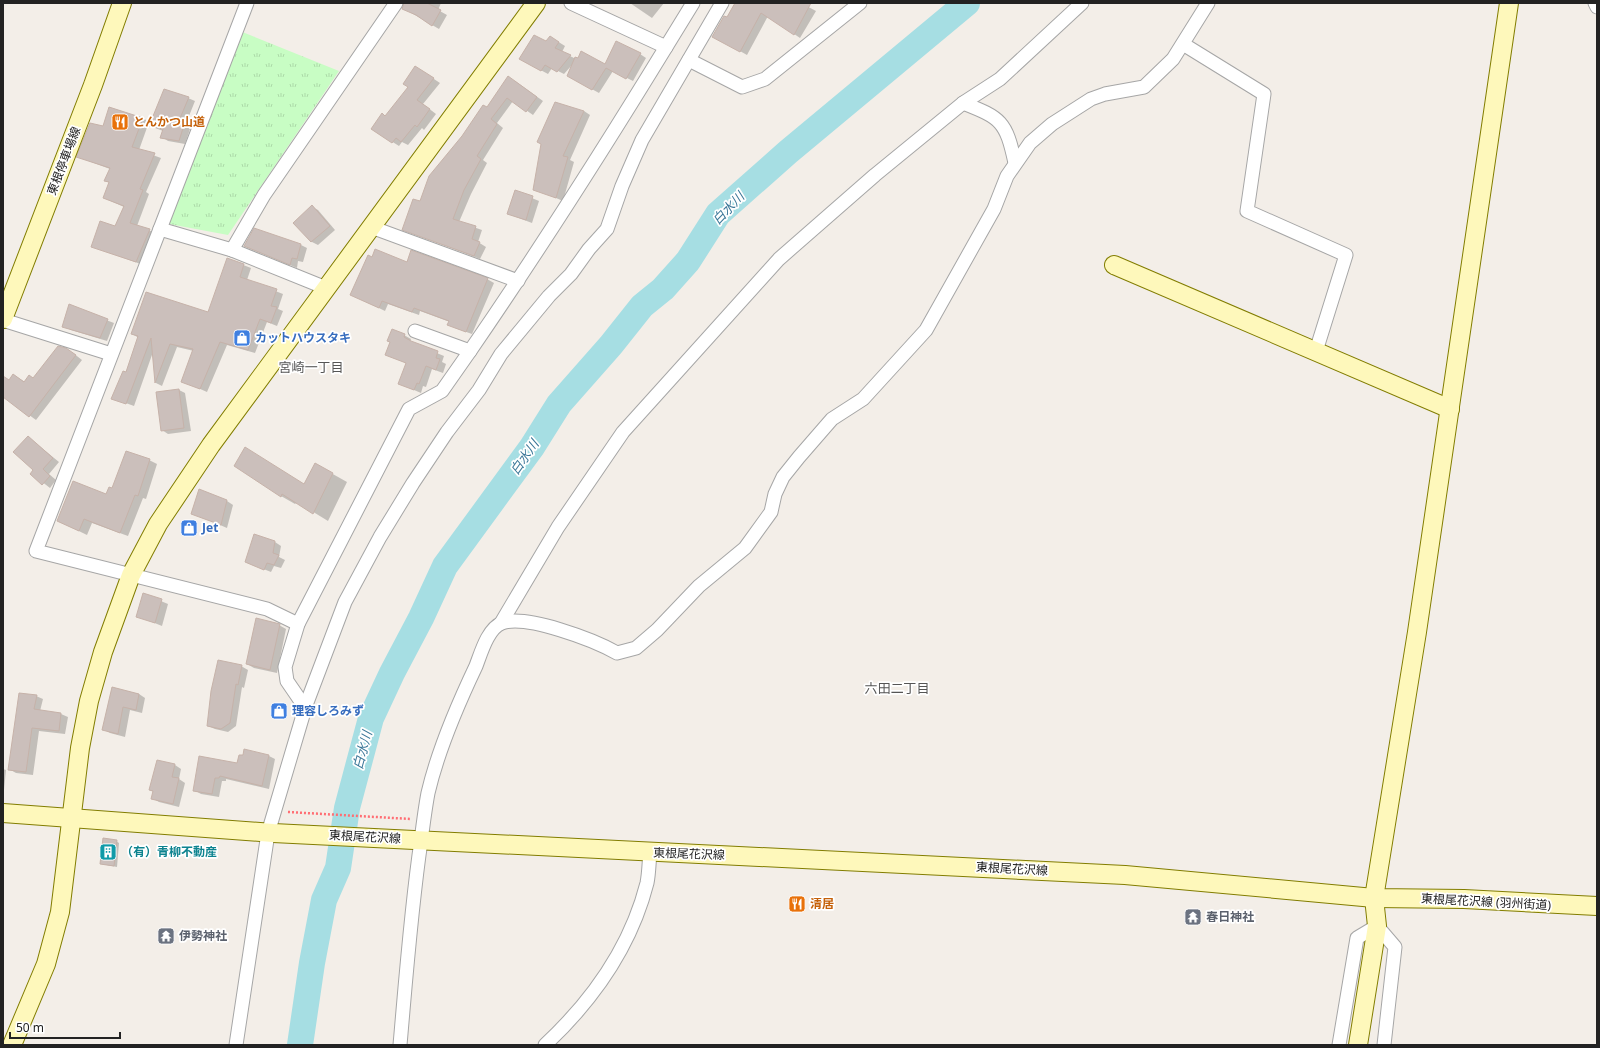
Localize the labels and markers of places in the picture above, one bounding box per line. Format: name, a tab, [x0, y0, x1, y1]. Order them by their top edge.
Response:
restaurant icon: とんかつ山道	[110, 112, 130, 132]
place label: とんかつ山道	[133, 113, 205, 130]
shop icon: カットハウスタキ	[232, 328, 252, 348]
place label: カットハウスタキ	[255, 329, 351, 346]
shop icon: Jet	[179, 518, 199, 538]
place label: Jet	[201, 519, 218, 536]
shop icon: 理容しろみず	[269, 701, 289, 721]
place label: 理容しろみず	[292, 702, 364, 719]
building icon: （有）青柳不動産	[98, 842, 118, 862]
place label: （有）青柳不動産	[121, 843, 217, 860]
restaurant icon: 清居	[787, 894, 807, 914]
place label: 清居	[810, 895, 834, 912]
temple icon: 春日神社	[1183, 907, 1203, 927]
place label: 春日神社	[1206, 908, 1254, 925]
temple icon: 伊勢神社	[156, 926, 176, 946]
place label: 伊勢神社	[179, 927, 227, 944]

